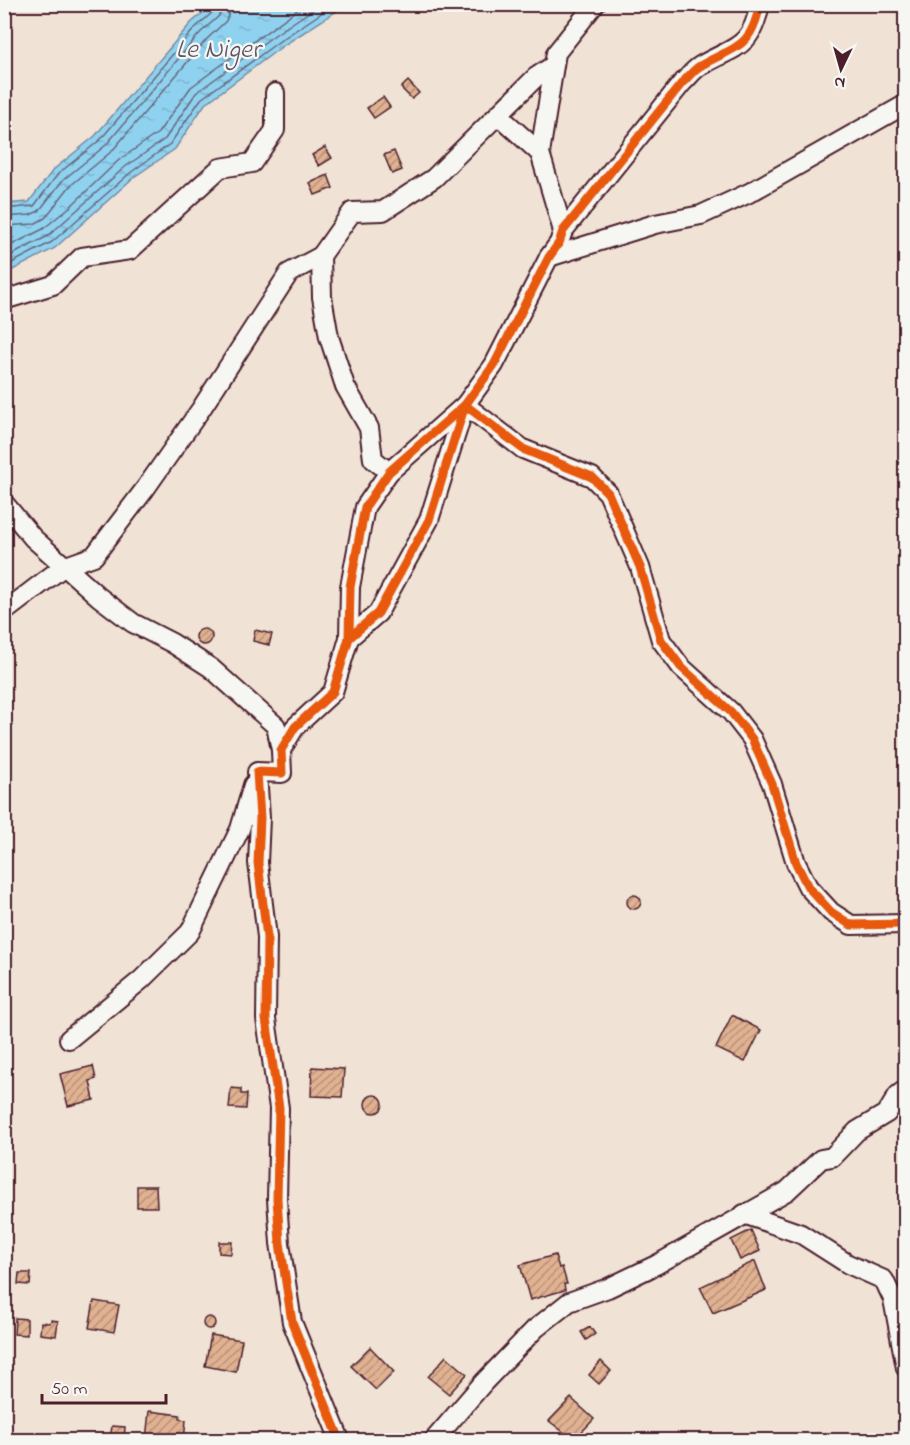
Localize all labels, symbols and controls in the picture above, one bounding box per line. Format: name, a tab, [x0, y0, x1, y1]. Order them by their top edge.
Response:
water label: Le Niger	[176, 31, 264, 71]
north arrow	[811, 39, 871, 99]
text: N	[833, 70, 846, 94]
scale bar	[42, 1367, 166, 1405]
text: 50 m	[51, 1377, 88, 1403]

